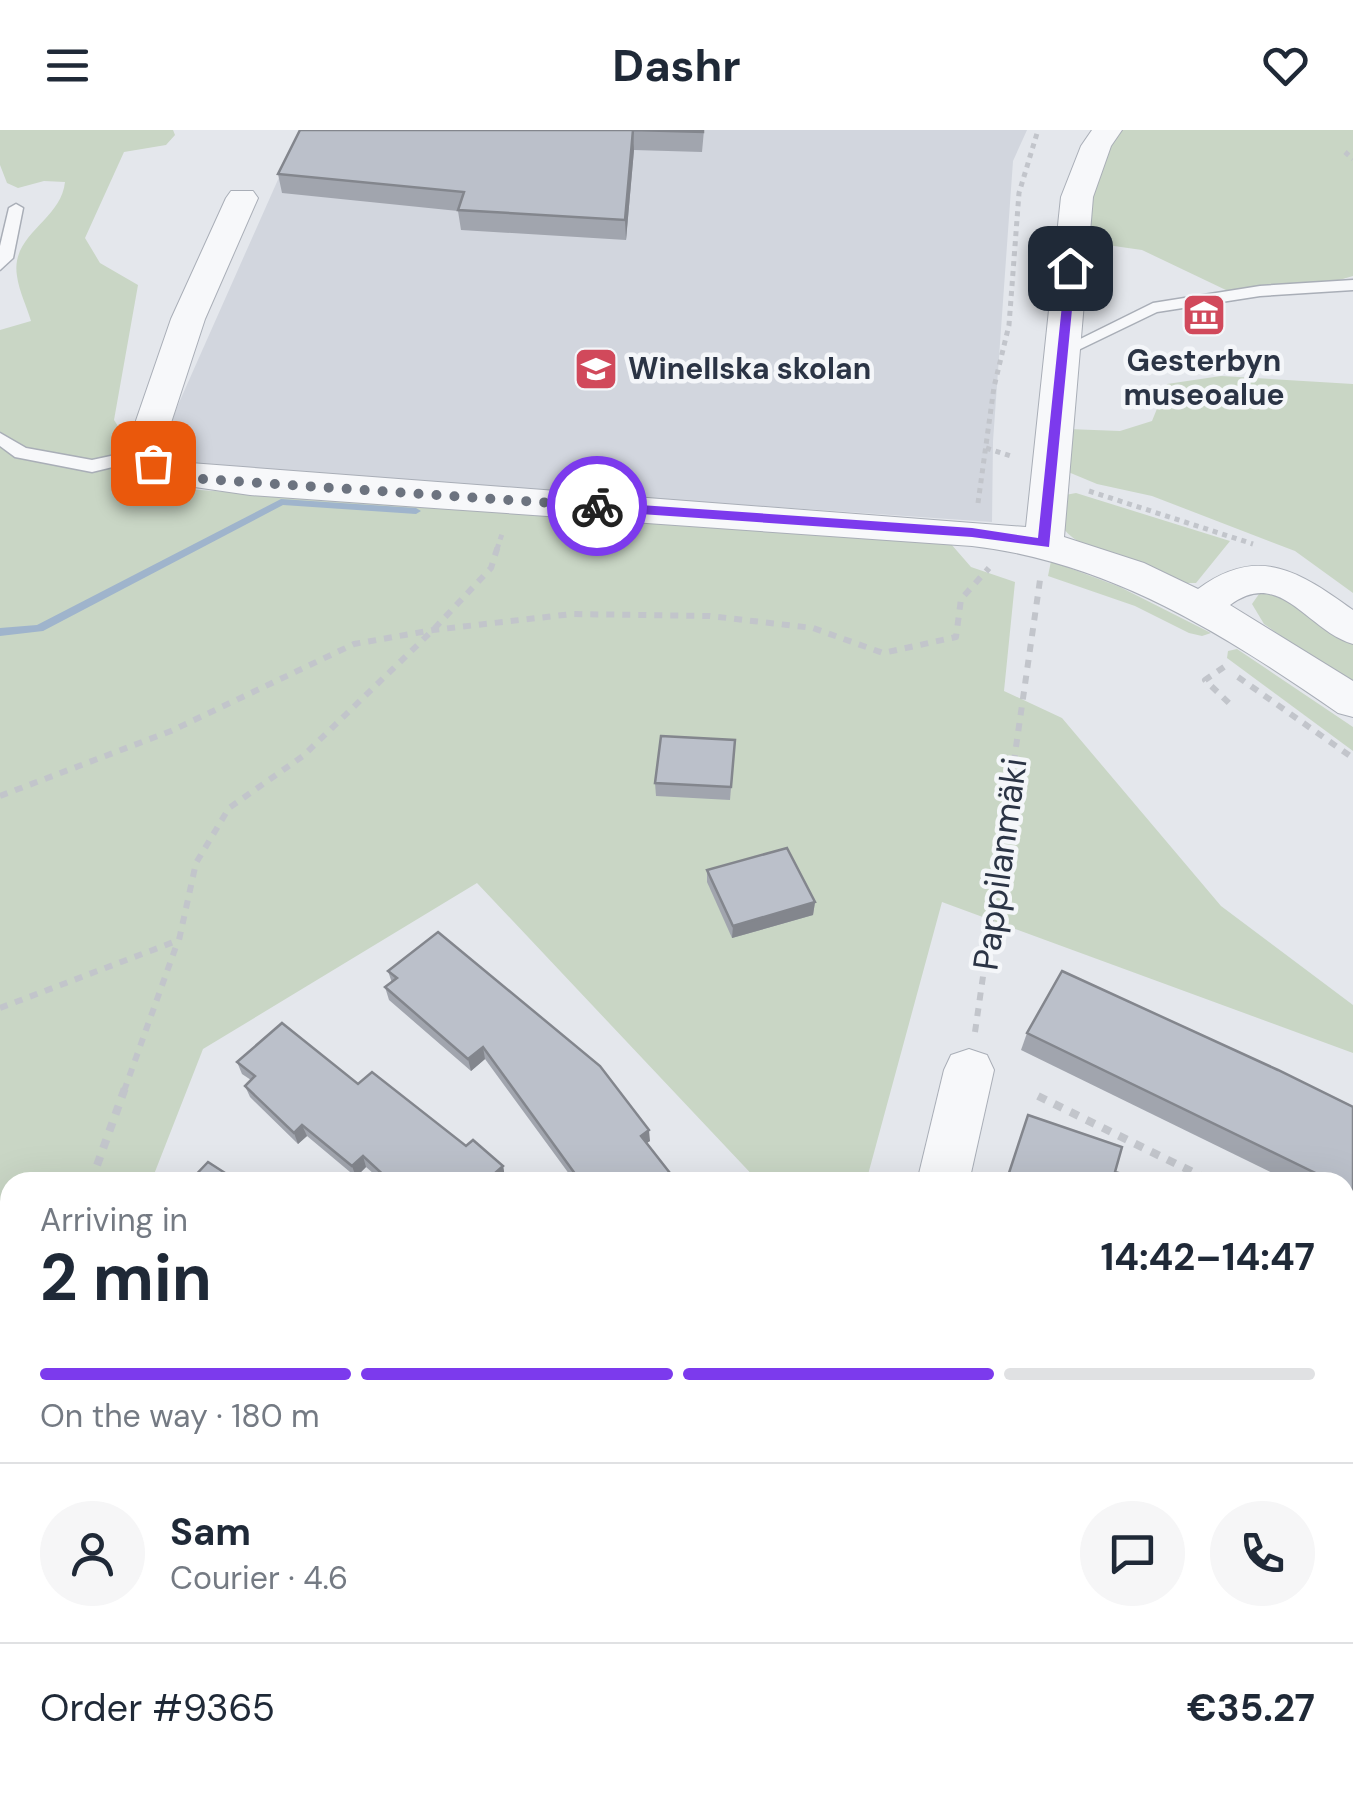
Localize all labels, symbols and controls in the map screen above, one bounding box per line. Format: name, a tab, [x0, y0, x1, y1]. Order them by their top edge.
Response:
text: Dashr	[612, 36, 741, 95]
icon: menu	[40, 38, 95, 93]
icon: heart	[1258, 38, 1313, 93]
pin	[1028, 226, 1113, 311]
icon: home	[1043, 241, 1098, 296]
museum icon: Gesterbyn museoalue	[1181, 292, 1227, 338]
place label: Gesterbyn museoalue	[1123, 341, 1285, 414]
school or university icon: Winellska skolan	[573, 346, 619, 392]
place label: Winellska skolan	[628, 349, 871, 388]
pin	[111, 421, 196, 506]
icon: bag	[126, 436, 181, 491]
courier	[547, 456, 647, 556]
icon: bike	[570, 479, 625, 534]
street label: Pappilanmäki	[962, 755, 1038, 973]
text: Arriving in	[40, 1199, 188, 1241]
text: 14:42–14:47	[1100, 1232, 1315, 1282]
text: 2 min	[40, 1236, 212, 1320]
text: On the way · 180 m	[40, 1395, 320, 1437]
button: person	[40, 1501, 145, 1606]
button: chat	[1080, 1501, 1185, 1606]
button: phone	[1210, 1501, 1315, 1606]
text: Sam	[170, 1507, 251, 1557]
text: Courier · 4.6	[170, 1557, 348, 1599]
text: Order #9365	[40, 1683, 275, 1733]
text: €35.27	[1187, 1683, 1315, 1733]

